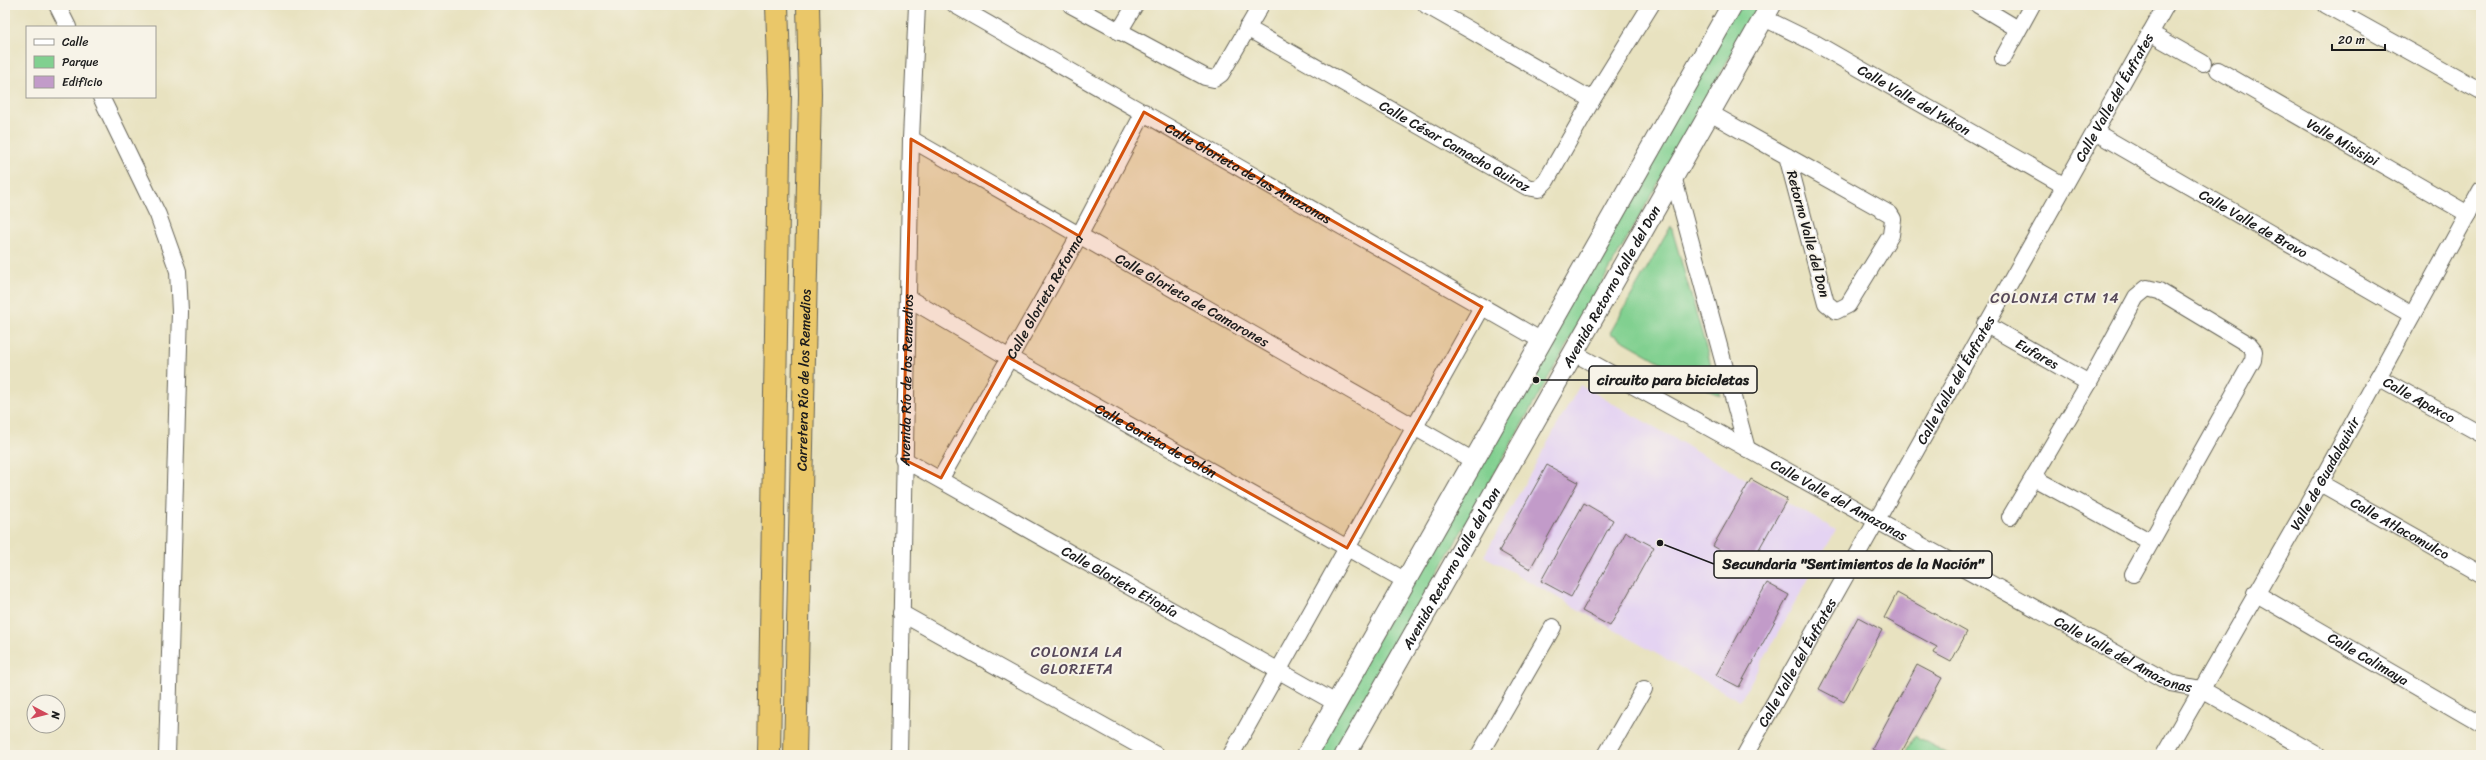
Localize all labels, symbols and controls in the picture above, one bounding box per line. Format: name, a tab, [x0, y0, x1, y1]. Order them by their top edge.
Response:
legend	[26, 26, 156, 98]
scale bar	[2332, 26, 2385, 52]
street label: Calle Valle del Éufrates	[2068, 28, 2161, 167]
text: 20 m	[2338, 29, 2365, 51]
text: Calle	[62, 31, 89, 53]
text: Parque	[62, 51, 99, 73]
street label: Calle Valle del Yukon	[1853, 57, 1976, 142]
text: Edificio	[62, 71, 102, 93]
street label: Calle César Camacho Quiroz	[1374, 93, 1536, 199]
street label: Valle Misisipi	[2302, 111, 2385, 173]
street label: Calle Glorieta de las Amazonas	[1160, 115, 1337, 231]
street label: Retorno Valle del Don	[1779, 168, 1837, 301]
street label: Calle Valle de Bravo	[2194, 182, 2313, 265]
street label: Avenida Retorno Valle del Don	[1555, 200, 1668, 373]
street label: Calle Glorieta Reforma	[999, 229, 1090, 364]
street label: Calle Glorieta de Camarones	[1111, 246, 1274, 354]
district label: COLONIA CTM 14	[1990, 285, 2120, 311]
street label: Carretera Río de los Remedios	[789, 289, 818, 471]
street label: Avenida Río de los Remedios	[892, 294, 920, 467]
street label: Calle Valle del Éufrates	[1909, 310, 2002, 449]
street label: Eufares	[2011, 331, 2064, 376]
callout: circuito para bicicletas	[1589, 366, 1757, 393]
text: circuito para bicicletas	[1596, 367, 1750, 393]
street label: Calle Apaxco	[2378, 370, 2460, 430]
street label: Calle Gorieta de Colón	[1090, 396, 1222, 485]
street label: Valle de Guadalquivir	[2283, 411, 2367, 535]
street label: Calle Valle del Amazonas	[1766, 452, 1913, 548]
street label: Avenida Retorno Valle del Don	[1395, 482, 1508, 655]
street label: Calle Atlacomulco	[2346, 490, 2455, 566]
street label: Calle Glorieta Etiopía	[1057, 538, 1183, 624]
callout: Secundaria "Sentimientos de la Nación"	[1714, 551, 1992, 578]
text: Secundaria "Sentimientos de la Nación"	[1721, 551, 1985, 577]
street label: Calle Valle del Éufrates	[1751, 593, 1843, 732]
street label: Calle Valle del Amazonas	[2050, 609, 2195, 700]
street label: Calle Calimaya	[2323, 625, 2414, 692]
district label: COLONIA LA GLORIETA	[1031, 639, 1123, 682]
north arrow	[26, 694, 66, 734]
text: N	[45, 709, 65, 720]

